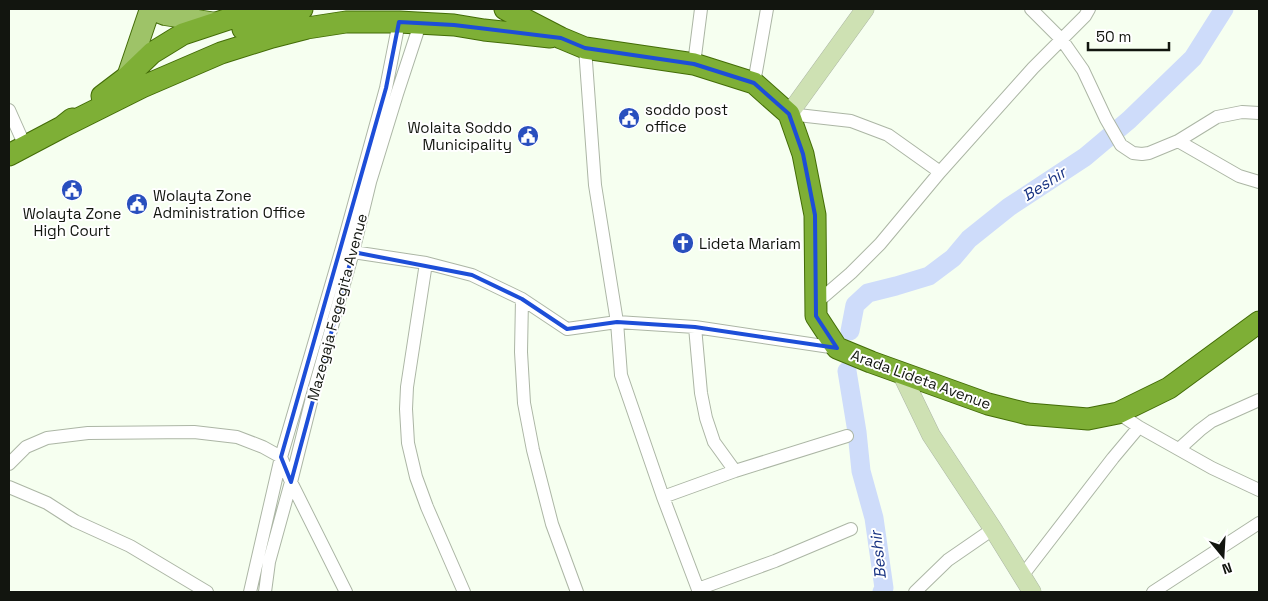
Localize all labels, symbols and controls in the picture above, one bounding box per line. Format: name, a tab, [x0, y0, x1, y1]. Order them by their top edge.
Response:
scale bar	[1088, 20, 1169, 52]
text: 50 m	[1096, 27, 1131, 46]
place label: soddo post office	[645, 100, 728, 136]
public building icon: soddo post office	[617, 106, 641, 130]
place label: Wolaita Soddo Municipality	[407, 118, 512, 154]
public building icon: Wolaita Soddo Municipality	[516, 124, 540, 148]
water label: Beshir	[1018, 161, 1072, 206]
public building icon: Wolayta Zone High Court	[60, 178, 84, 202]
place label: Wolayta Zone Administration Office	[153, 186, 305, 222]
public building icon: Wolayta Zone Administration Office	[125, 192, 149, 216]
place label: Wolayta Zone High Court	[23, 204, 121, 240]
street label: Mazegaja Fegegita Avenue	[303, 211, 371, 403]
church icon: Lideta Mariam	[671, 231, 695, 255]
place label: Lideta Mariam	[699, 234, 801, 253]
street label: Arada Lideta Avenue	[848, 345, 994, 413]
water label: Beshir	[865, 528, 891, 580]
north arrow	[1198, 531, 1248, 581]
text: N	[1220, 558, 1234, 578]

